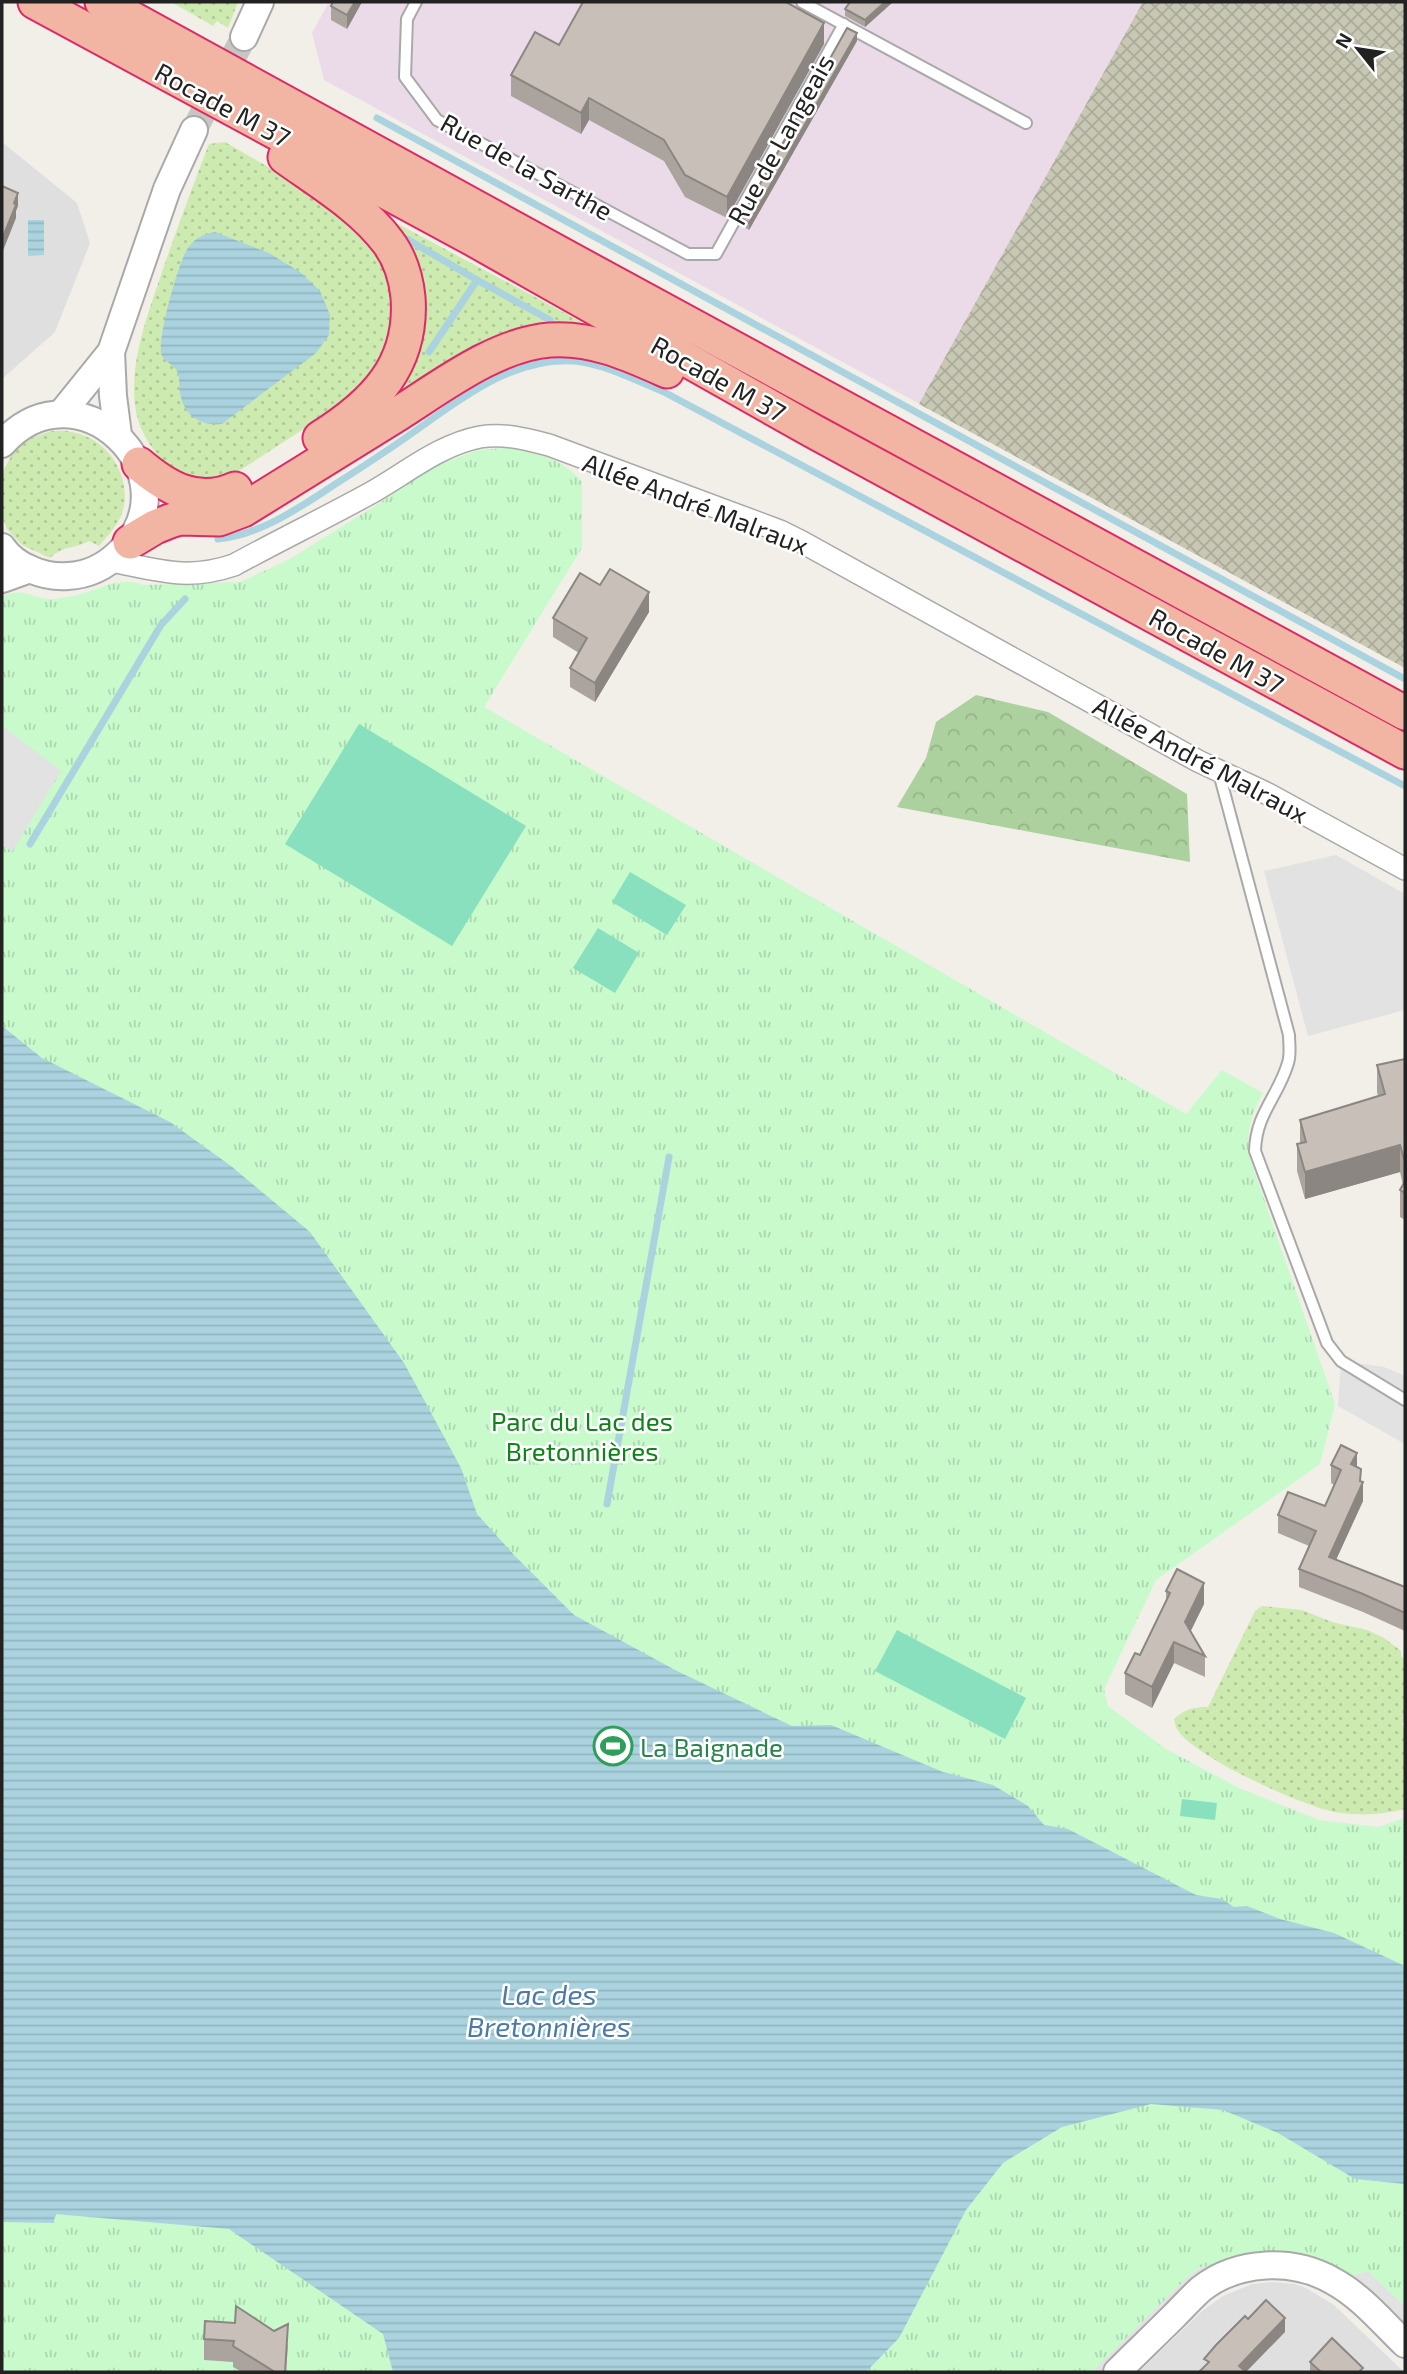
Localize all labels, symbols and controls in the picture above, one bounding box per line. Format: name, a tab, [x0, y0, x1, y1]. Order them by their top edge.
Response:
north arrow	[1323, 14, 1393, 84]
text: N	[1329, 29, 1356, 52]
street label: Rue de Langeais	[720, 48, 840, 230]
street label: Rocade M 37	[150, 55, 296, 153]
street label: Rue de la Sarthe	[436, 106, 618, 226]
street label: Rocade M 37	[646, 328, 792, 428]
street label: Allée André Malraux	[579, 446, 813, 560]
street label: Rocade M 37	[1144, 600, 1290, 700]
street label: Allée André Malraux	[1088, 689, 1314, 829]
park label: Parc du Lac des Bretonnières	[491, 1405, 673, 1466]
sports icon: La Baignade	[592, 1725, 634, 1767]
place label: La Baignade	[640, 1731, 783, 1762]
water label: Lac des Bretonnières	[467, 1977, 631, 2043]

